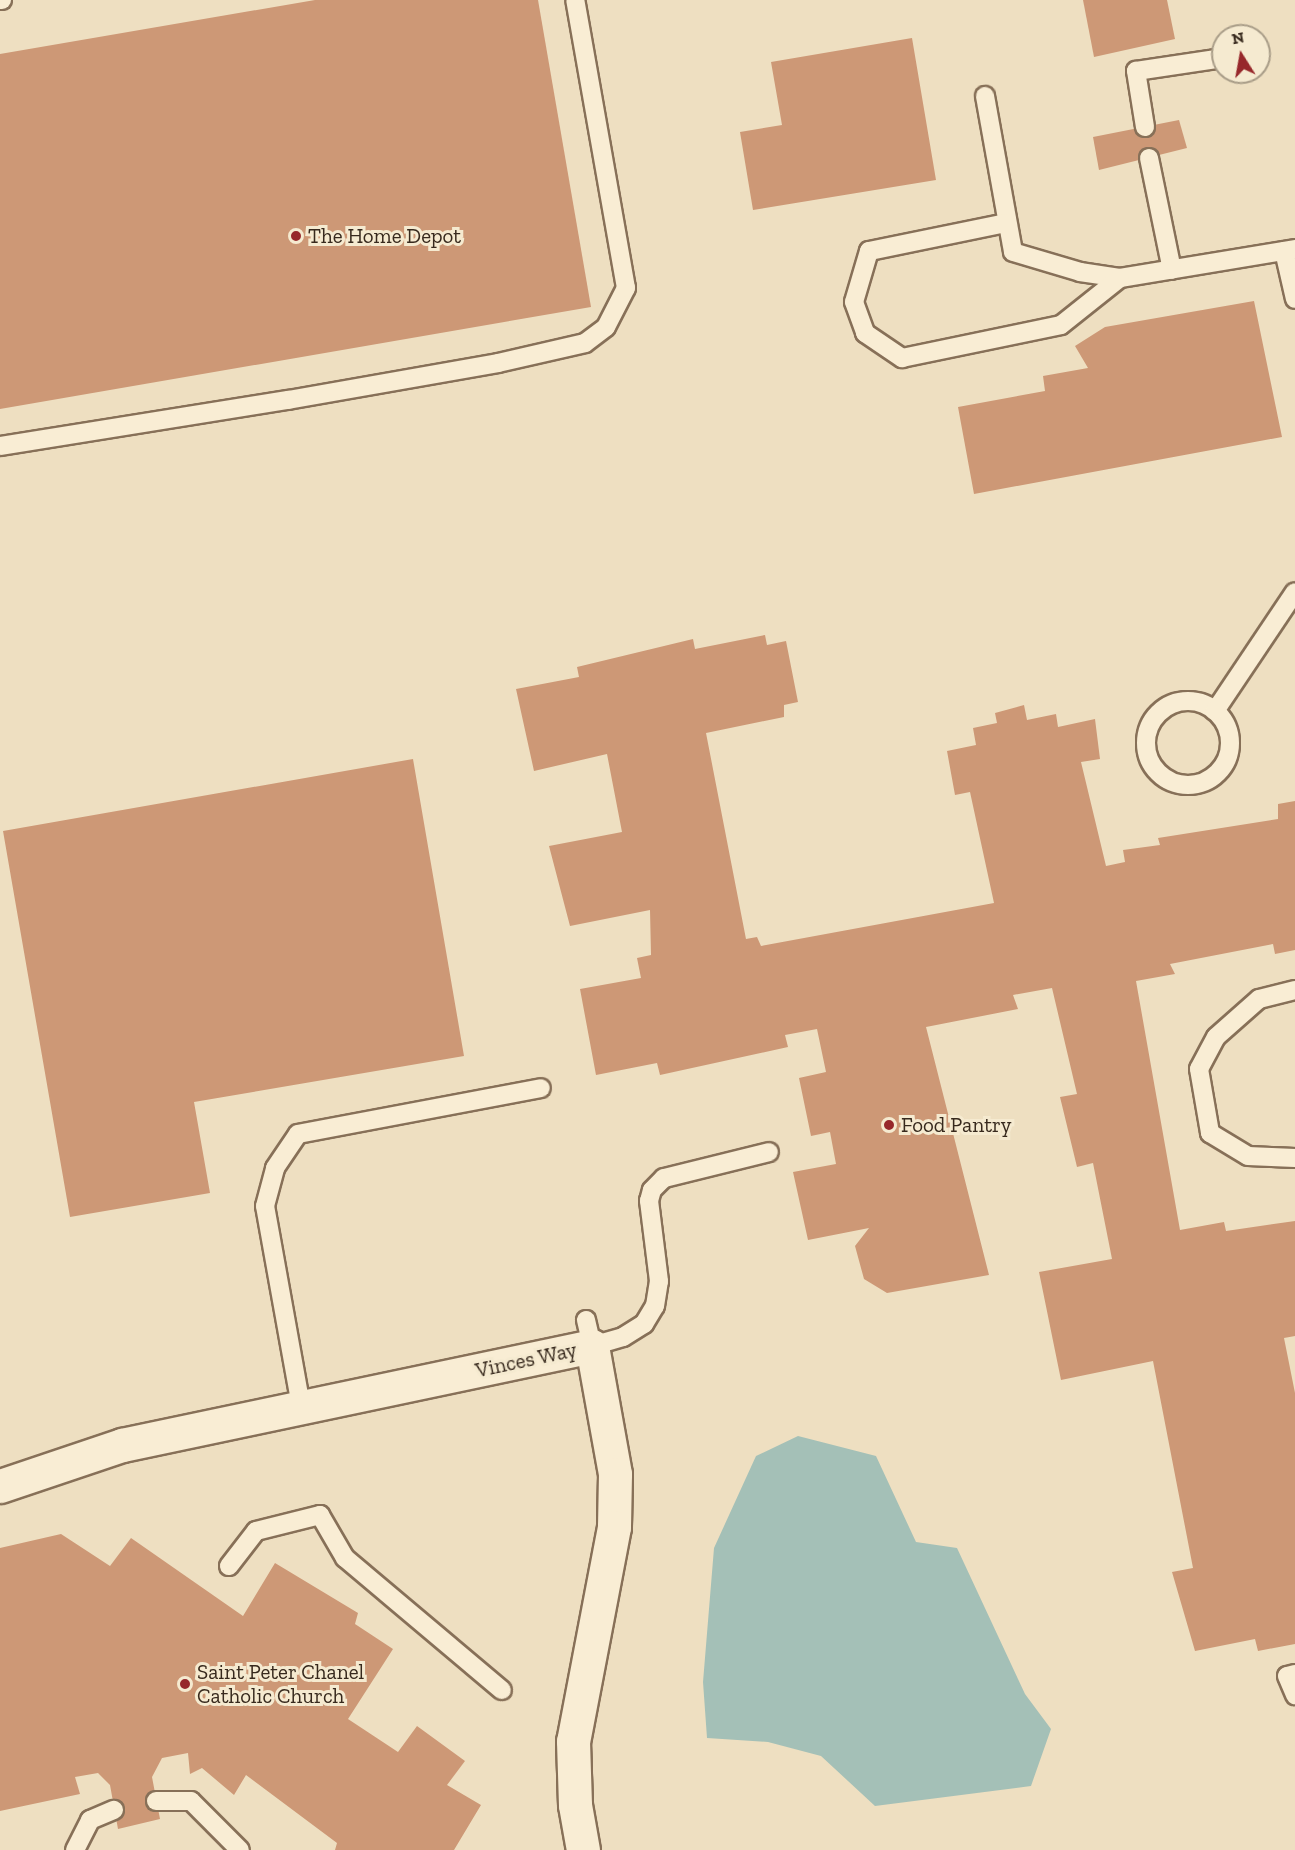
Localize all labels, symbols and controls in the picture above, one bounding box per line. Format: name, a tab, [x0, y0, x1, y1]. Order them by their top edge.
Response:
north arrow	[1211, 24, 1271, 84]
text: N	[1230, 27, 1246, 48]
place label: The Home Depot	[308, 223, 461, 249]
marker: The Home Depot	[289, 229, 303, 243]
place label: Food Pantry	[901, 1112, 1012, 1138]
marker: Food Pantry	[882, 1118, 896, 1132]
street label: Vinces Way	[473, 1337, 579, 1383]
place label: Saint Peter Chanel Catholic Church	[197, 1659, 364, 1709]
marker: Saint Peter Chanel Catholic Church	[178, 1677, 192, 1691]

